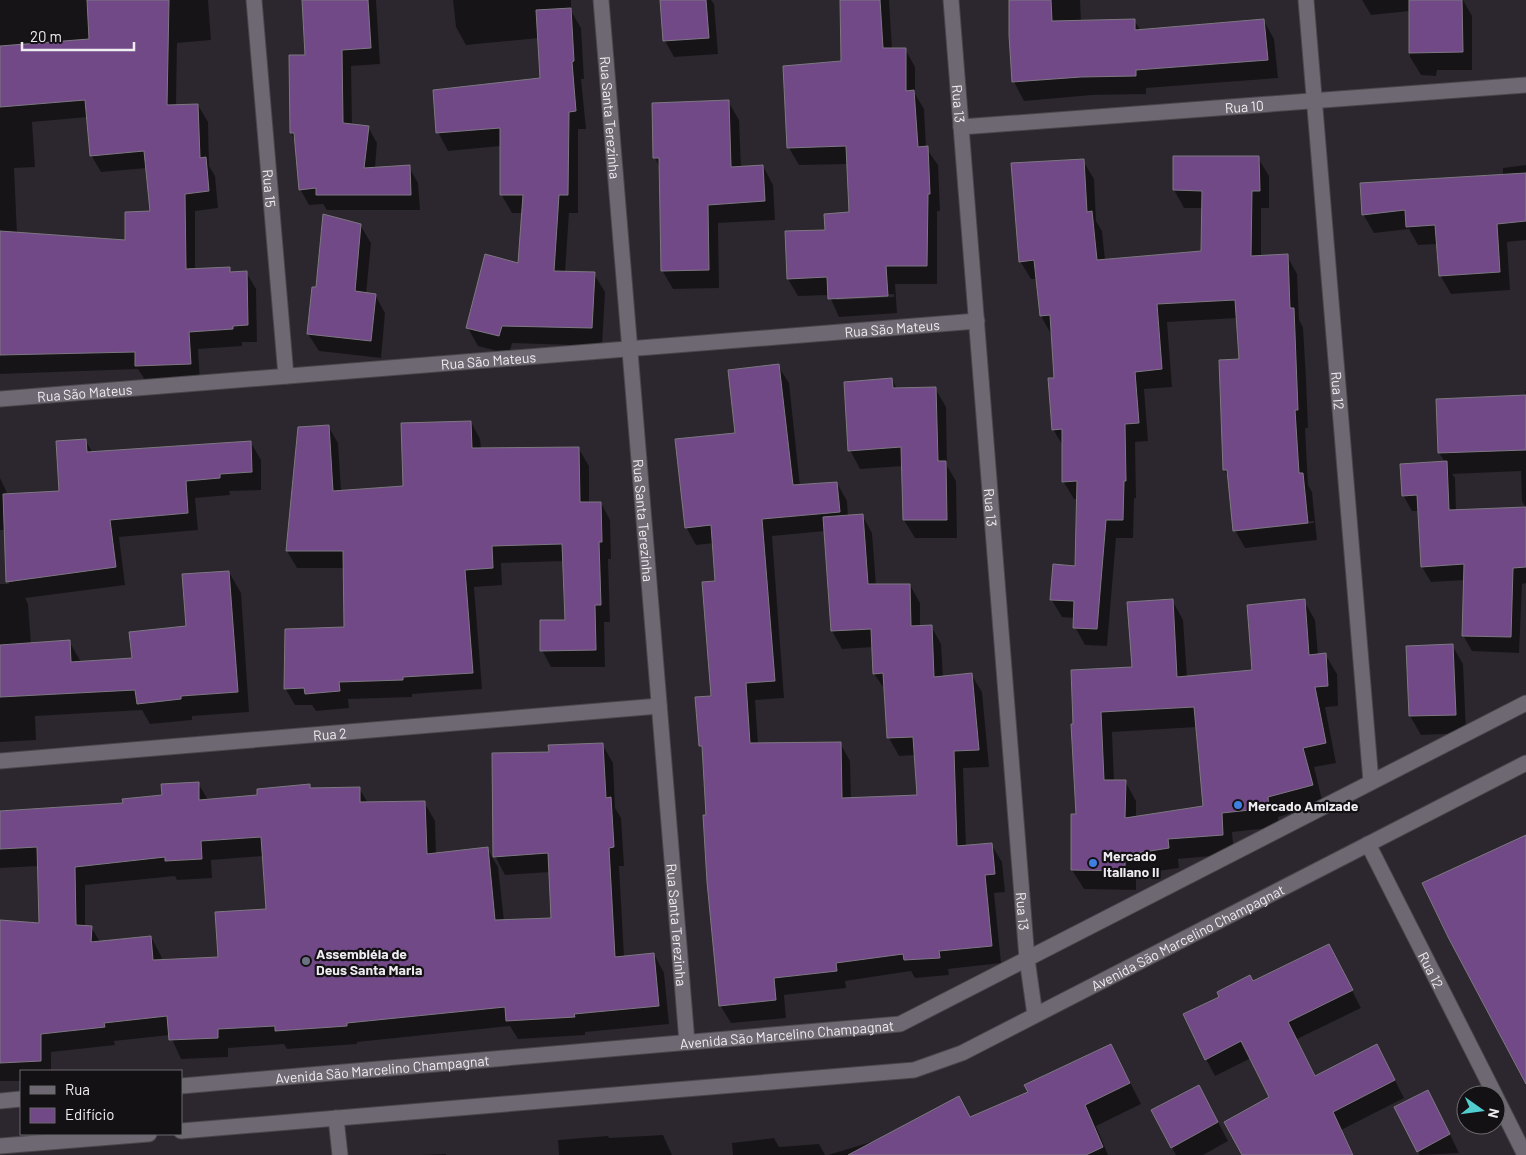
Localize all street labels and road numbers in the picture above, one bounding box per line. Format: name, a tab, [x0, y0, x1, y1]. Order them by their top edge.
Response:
street label: Rua Santa Terezinha	[597, 56, 624, 180]
street label: Rua 13	[949, 84, 969, 123]
street label: Rua 10	[1224, 96, 1264, 116]
street label: Rua 15	[260, 169, 280, 208]
street label: Rua São Mateus	[844, 315, 941, 340]
street label: Rua São Mateus	[440, 348, 537, 372]
street label: Rua 12	[1328, 371, 1349, 411]
street label: Rua São Mateus	[36, 380, 133, 405]
street label: Rua Santa Terezinha	[630, 458, 657, 582]
street label: Rua 13	[981, 488, 1001, 527]
street label: Rua 2	[312, 724, 347, 743]
street label: Rua Santa Terezinha	[664, 863, 691, 987]
street label: Avenida São Marcelino Champagnat	[1088, 880, 1287, 994]
street label: Rua 13	[1013, 891, 1033, 931]
street label: Rua 12	[1415, 949, 1448, 991]
street label: Avenida São Marcelino Champagnat	[679, 1016, 895, 1051]
street label: Avenida São Marcelino Champagnat	[274, 1051, 490, 1086]

